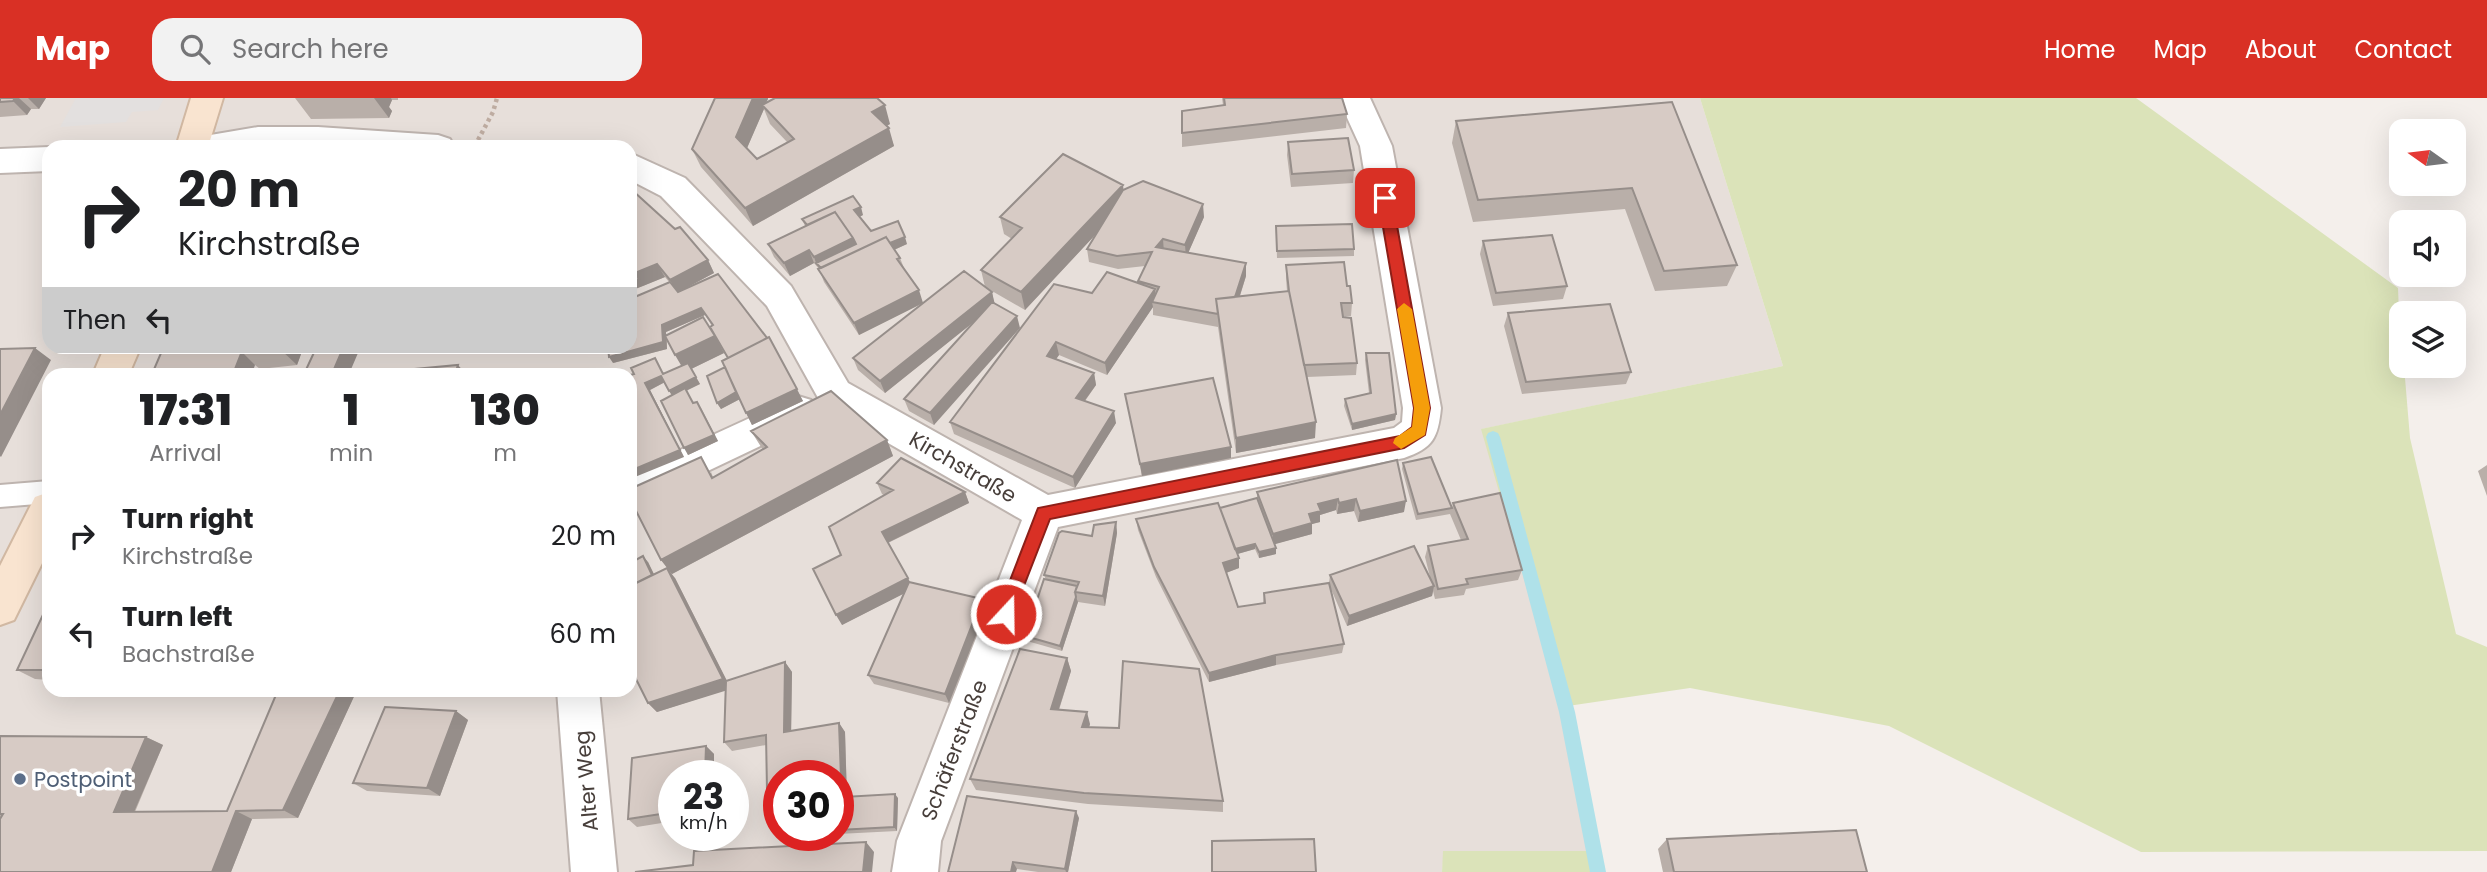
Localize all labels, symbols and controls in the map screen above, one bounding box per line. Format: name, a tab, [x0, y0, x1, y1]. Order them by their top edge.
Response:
search box	[152, 18, 642, 81]
text: Map	[35, 25, 110, 72]
icon: search	[176, 30, 214, 68]
text: Search here	[232, 31, 389, 67]
text: Home	[2044, 33, 2116, 66]
text: Map	[2154, 33, 2207, 66]
text: About	[2245, 33, 2316, 66]
text: Contact	[2354, 33, 2452, 66]
north arrow	[2389, 119, 2466, 196]
map controls	[2389, 119, 2466, 378]
text: 20 m	[178, 156, 300, 224]
icon: right	[63, 168, 154, 259]
pin	[1355, 168, 1415, 228]
icon: arrive	[1366, 179, 1404, 217]
button: sound	[2389, 210, 2466, 287]
text: Kirchstraße	[178, 221, 360, 266]
icon: left	[140, 301, 178, 339]
button: layers	[2389, 301, 2466, 378]
text: Then	[63, 302, 126, 338]
text: 17:31	[139, 381, 232, 440]
text: 1	[343, 381, 359, 440]
text: 130	[470, 381, 540, 440]
street label: Kirchstraße	[904, 425, 1022, 509]
text: Arrival	[149, 437, 222, 469]
text: min	[329, 437, 373, 469]
text: m	[493, 437, 517, 469]
text: Turn right	[122, 501, 254, 537]
icon: right	[63, 517, 101, 555]
text: 20 m	[551, 518, 616, 554]
text: Kirchstraße	[122, 540, 253, 572]
position arrow	[969, 577, 1043, 651]
text: Turn left	[122, 599, 233, 635]
icon: left	[63, 615, 101, 653]
text: 60 m	[549, 616, 616, 652]
text: Bachstraße	[122, 638, 255, 670]
street label: Schäferstraße	[914, 676, 994, 824]
street label: Alter Weg	[567, 729, 605, 833]
speed limit sign: 30	[763, 760, 854, 851]
place label: Postpoint	[34, 765, 132, 794]
marker: Postpoint	[12, 771, 28, 787]
text: 23	[683, 772, 724, 821]
text: km/h	[680, 810, 727, 835]

